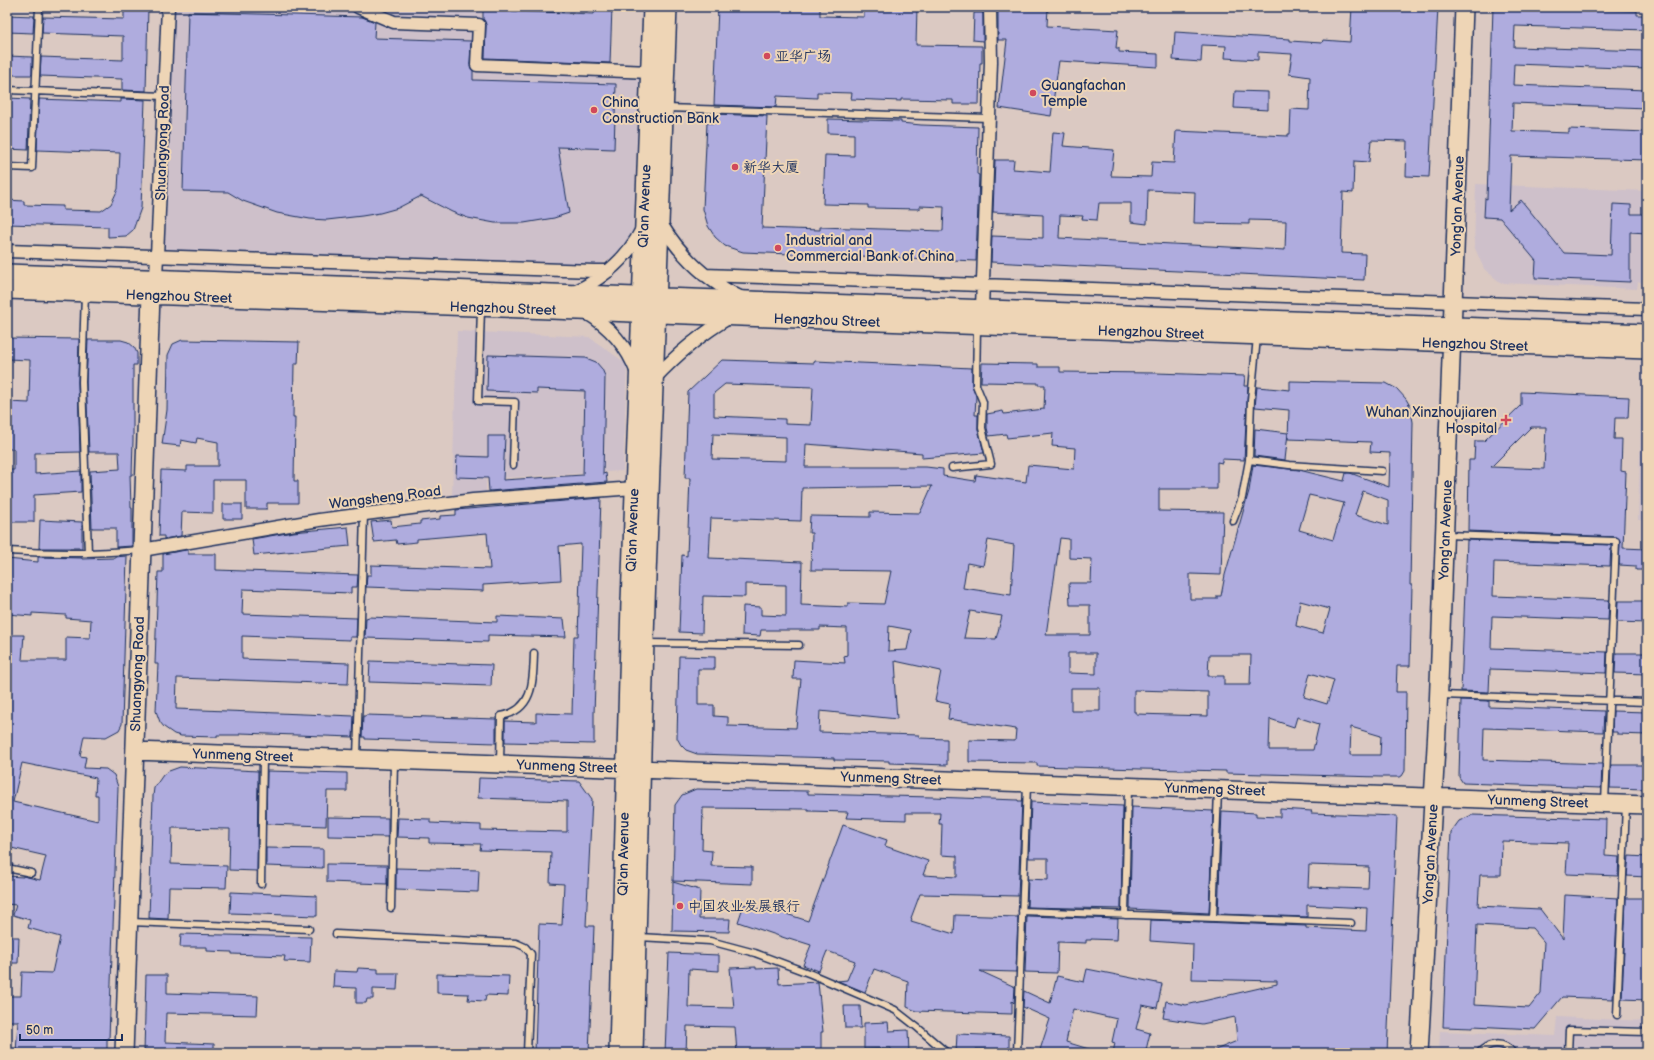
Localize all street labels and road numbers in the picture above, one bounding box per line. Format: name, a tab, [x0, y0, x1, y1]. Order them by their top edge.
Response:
street label: Shuangyong Road	[152, 85, 173, 201]
street label: Yong'an Avenue	[1447, 156, 1468, 257]
street label: Qi'an Avenue	[635, 164, 654, 248]
street label: Hengzhou Street	[125, 286, 233, 307]
street label: Hengzhou Street	[449, 298, 557, 319]
street label: Hengzhou Street	[773, 310, 881, 331]
street label: Hengzhou Street	[1097, 322, 1205, 343]
street label: Hengzhou Street	[1421, 334, 1529, 355]
street label: Yong'an Avenue	[1435, 480, 1456, 581]
street label: Wangsheng Road	[328, 482, 442, 513]
street label: Qi'an Avenue	[623, 488, 642, 572]
street label: Shuangyong Road	[127, 616, 148, 732]
street label: Yunmeng Street	[191, 745, 294, 766]
street label: Yunmeng Street	[515, 756, 618, 777]
street label: Yunmeng Street	[839, 768, 942, 789]
street label: Yunmeng Street	[1163, 779, 1266, 800]
street label: Yunmeng Street	[1486, 791, 1589, 812]
street label: Yong'an Avenue	[1419, 803, 1442, 906]
street label: Qi'an Avenue	[614, 812, 633, 896]

